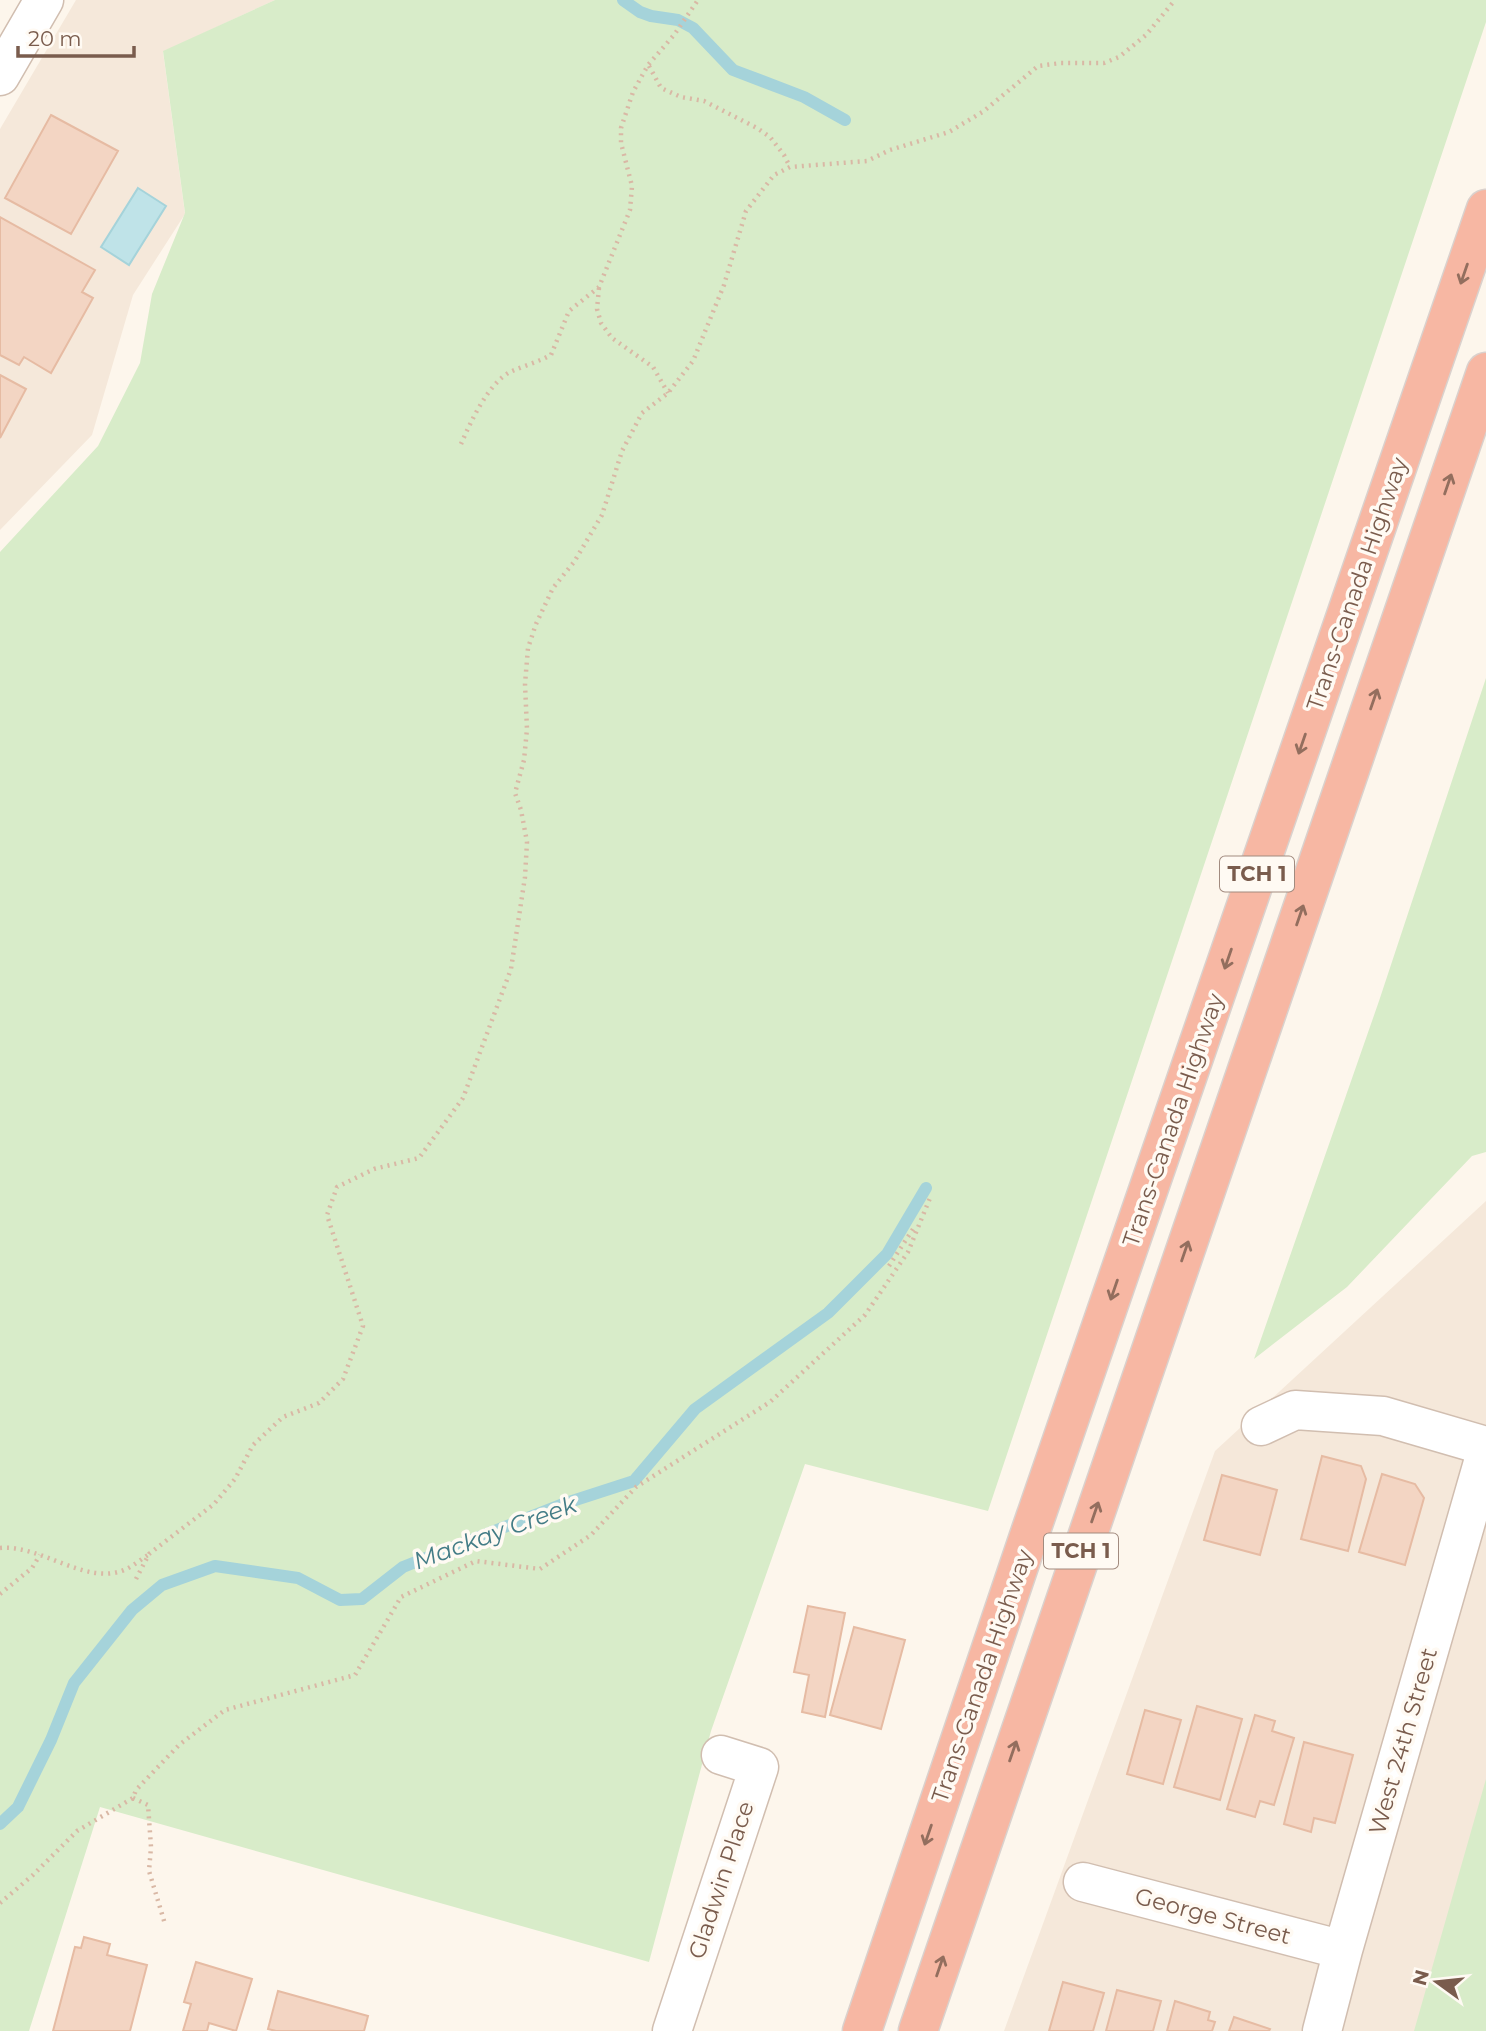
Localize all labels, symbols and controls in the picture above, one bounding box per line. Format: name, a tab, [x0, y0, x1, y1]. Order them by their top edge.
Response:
scale bar	[18, 14, 133, 58]
text: 20 m	[28, 26, 82, 51]
one-way arrow	[1457, 263, 1470, 285]
street label: Trans-Canada Highway	[1300, 453, 1414, 714]
one-way arrow	[1443, 474, 1455, 496]
one-way arrow	[1369, 689, 1381, 711]
one-way arrow	[1295, 733, 1308, 755]
road number: TCH 1	[1220, 856, 1294, 892]
one-way arrow	[1295, 904, 1307, 926]
one-way arrow	[1221, 948, 1234, 970]
street label: Trans-Canada Highway	[1116, 989, 1230, 1250]
one-way arrow	[1179, 1240, 1192, 1262]
one-way arrow	[1107, 1279, 1120, 1301]
water label: Mackay Creek	[409, 1489, 582, 1575]
one-way arrow	[1090, 1502, 1102, 1524]
road number: TCH 1	[1044, 1534, 1118, 1568]
street label: Trans-Canada Highway	[925, 1545, 1039, 1806]
street label: West 24th Street	[1363, 1644, 1443, 1838]
one-way arrow	[1008, 1740, 1020, 1762]
street label: Gladwin Place	[682, 1798, 760, 1962]
one-way arrow	[921, 1824, 933, 1846]
street label: George Street	[1132, 1882, 1294, 1950]
north arrow	[1402, 1947, 1472, 2017]
one-way arrow	[935, 1956, 947, 1978]
text: N	[1408, 1967, 1434, 1988]

